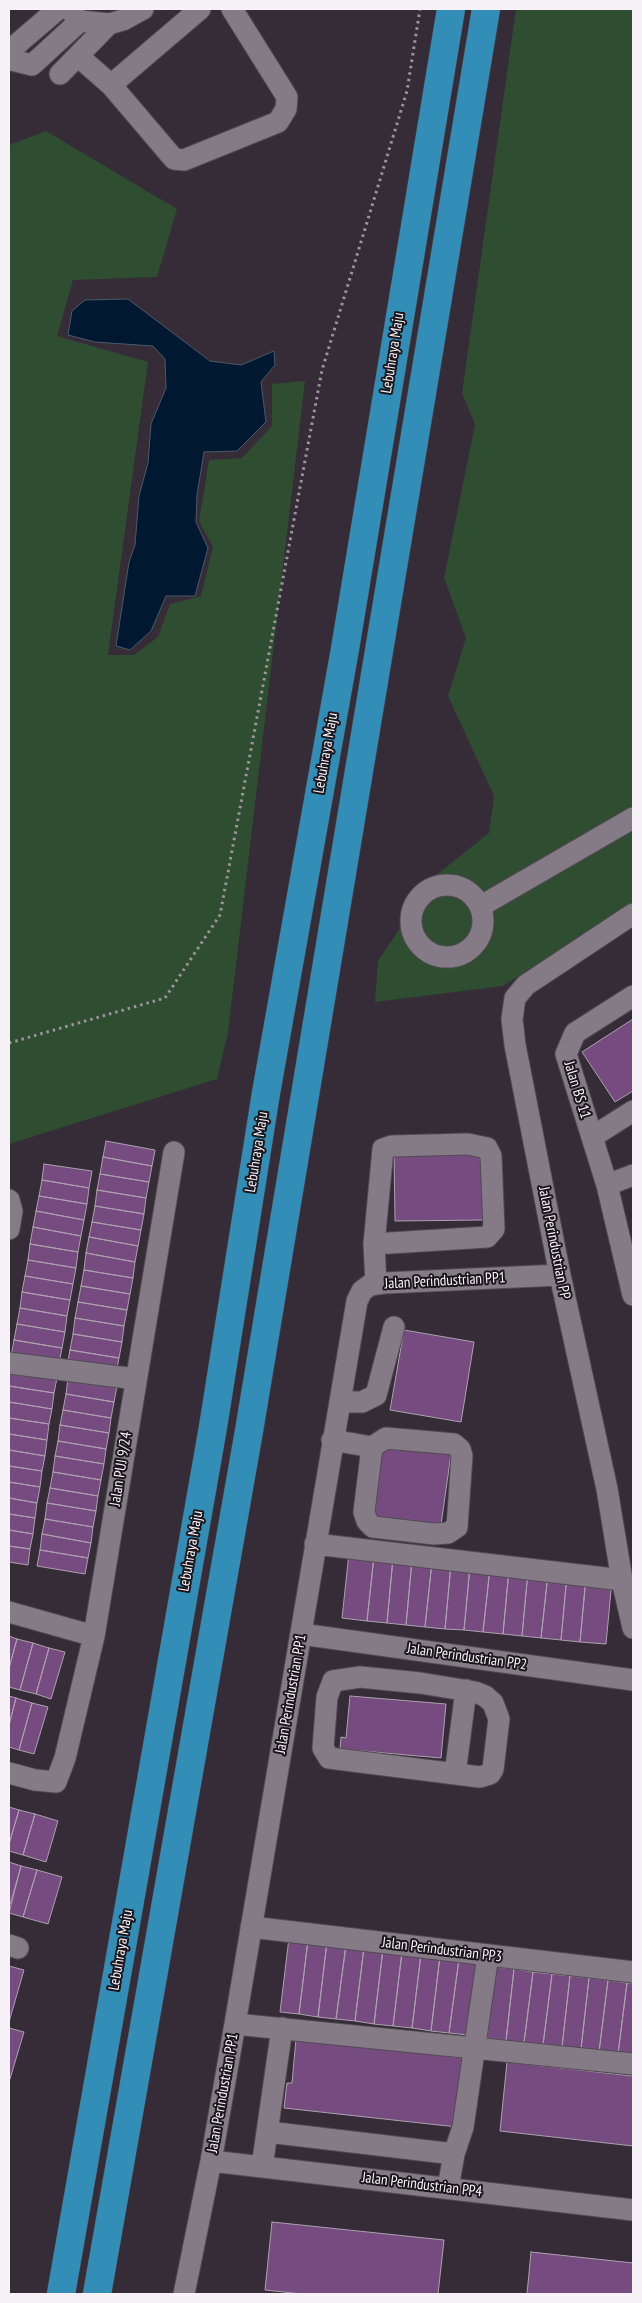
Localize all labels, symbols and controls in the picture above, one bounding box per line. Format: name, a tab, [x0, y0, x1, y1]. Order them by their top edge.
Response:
street label: Lebuhraya Maju	[378, 311, 408, 395]
street label: Lebuhraya Maju	[310, 711, 342, 795]
street label: Jalan BS 11	[560, 1059, 594, 1121]
street label: Lebuhraya Maju	[242, 1110, 272, 1194]
street label: Jalan Perindustrian PP	[534, 1185, 574, 1301]
street label: Jalan Perindustrian PP1	[384, 1269, 506, 1293]
street label: Jalan PUJ 9/24	[106, 1431, 136, 1507]
street label: Lebuhraya Maju	[175, 1509, 207, 1593]
street label: Jalan Perindustrian PP1	[272, 1633, 310, 1755]
street label: Jalan Perindustrian PP2	[406, 1640, 528, 1674]
street label: Lebuhraya Maju	[105, 1908, 137, 1992]
street label: Jalan Perindustrian PP3	[381, 1934, 503, 1966]
street label: Jalan Perindustrian PP1	[204, 2032, 242, 2154]
street label: Jalan Perindustrian PP4	[361, 2169, 483, 2201]

